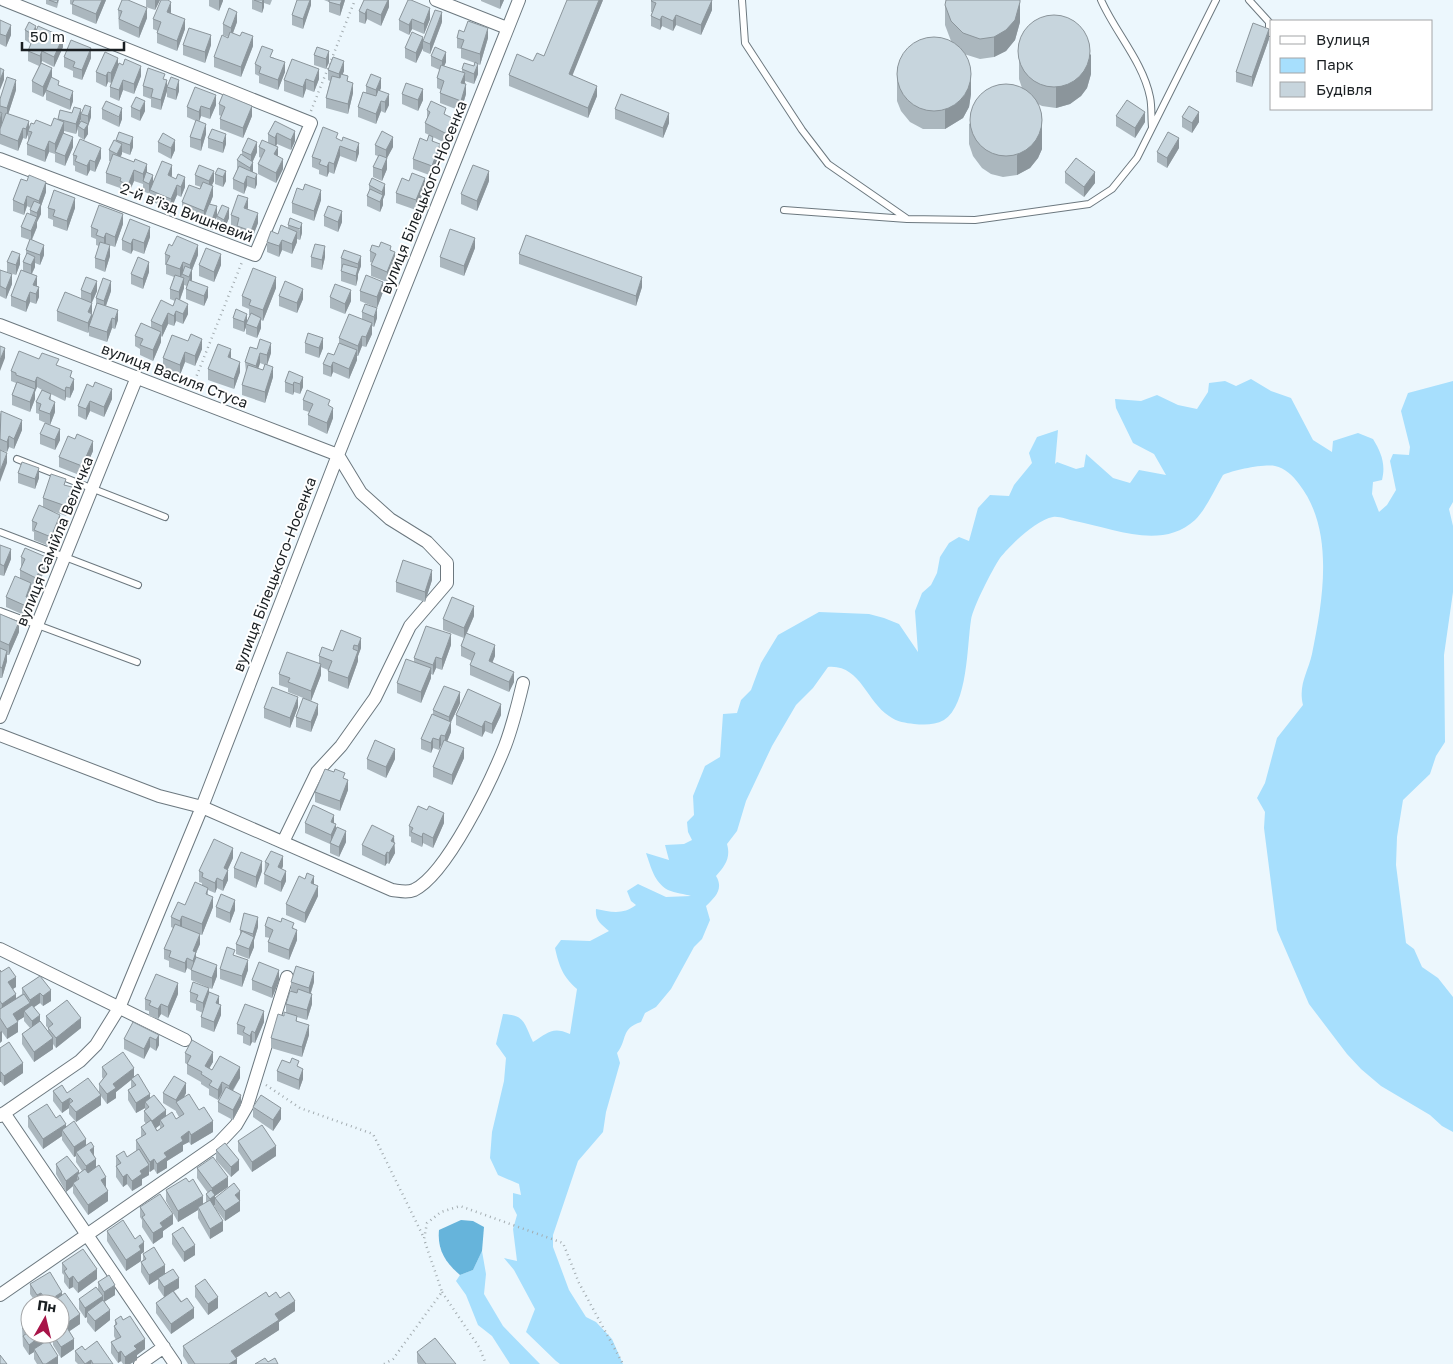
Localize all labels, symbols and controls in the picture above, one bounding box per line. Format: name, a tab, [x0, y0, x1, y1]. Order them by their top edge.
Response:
scale bar	[22, 20, 125, 52]
legend	[1270, 20, 1433, 110]
text: 50 m	[30, 27, 65, 45]
text: Вулиця	[1316, 30, 1370, 48]
text: Парк	[1316, 55, 1354, 73]
text: Будівля	[1316, 80, 1372, 98]
street label: вулиця Білецького-Носенка	[376, 98, 470, 296]
street label: 2-й вʼїзд Вишневий	[118, 178, 256, 246]
street label: вулиця Василя Стуса	[99, 339, 251, 411]
street label: вулиця Самійла Величка	[12, 454, 96, 628]
street label: вулиця Білецького-Носенка	[229, 474, 319, 674]
north arrow	[20, 1294, 70, 1344]
text: Пн	[36, 1296, 57, 1315]

